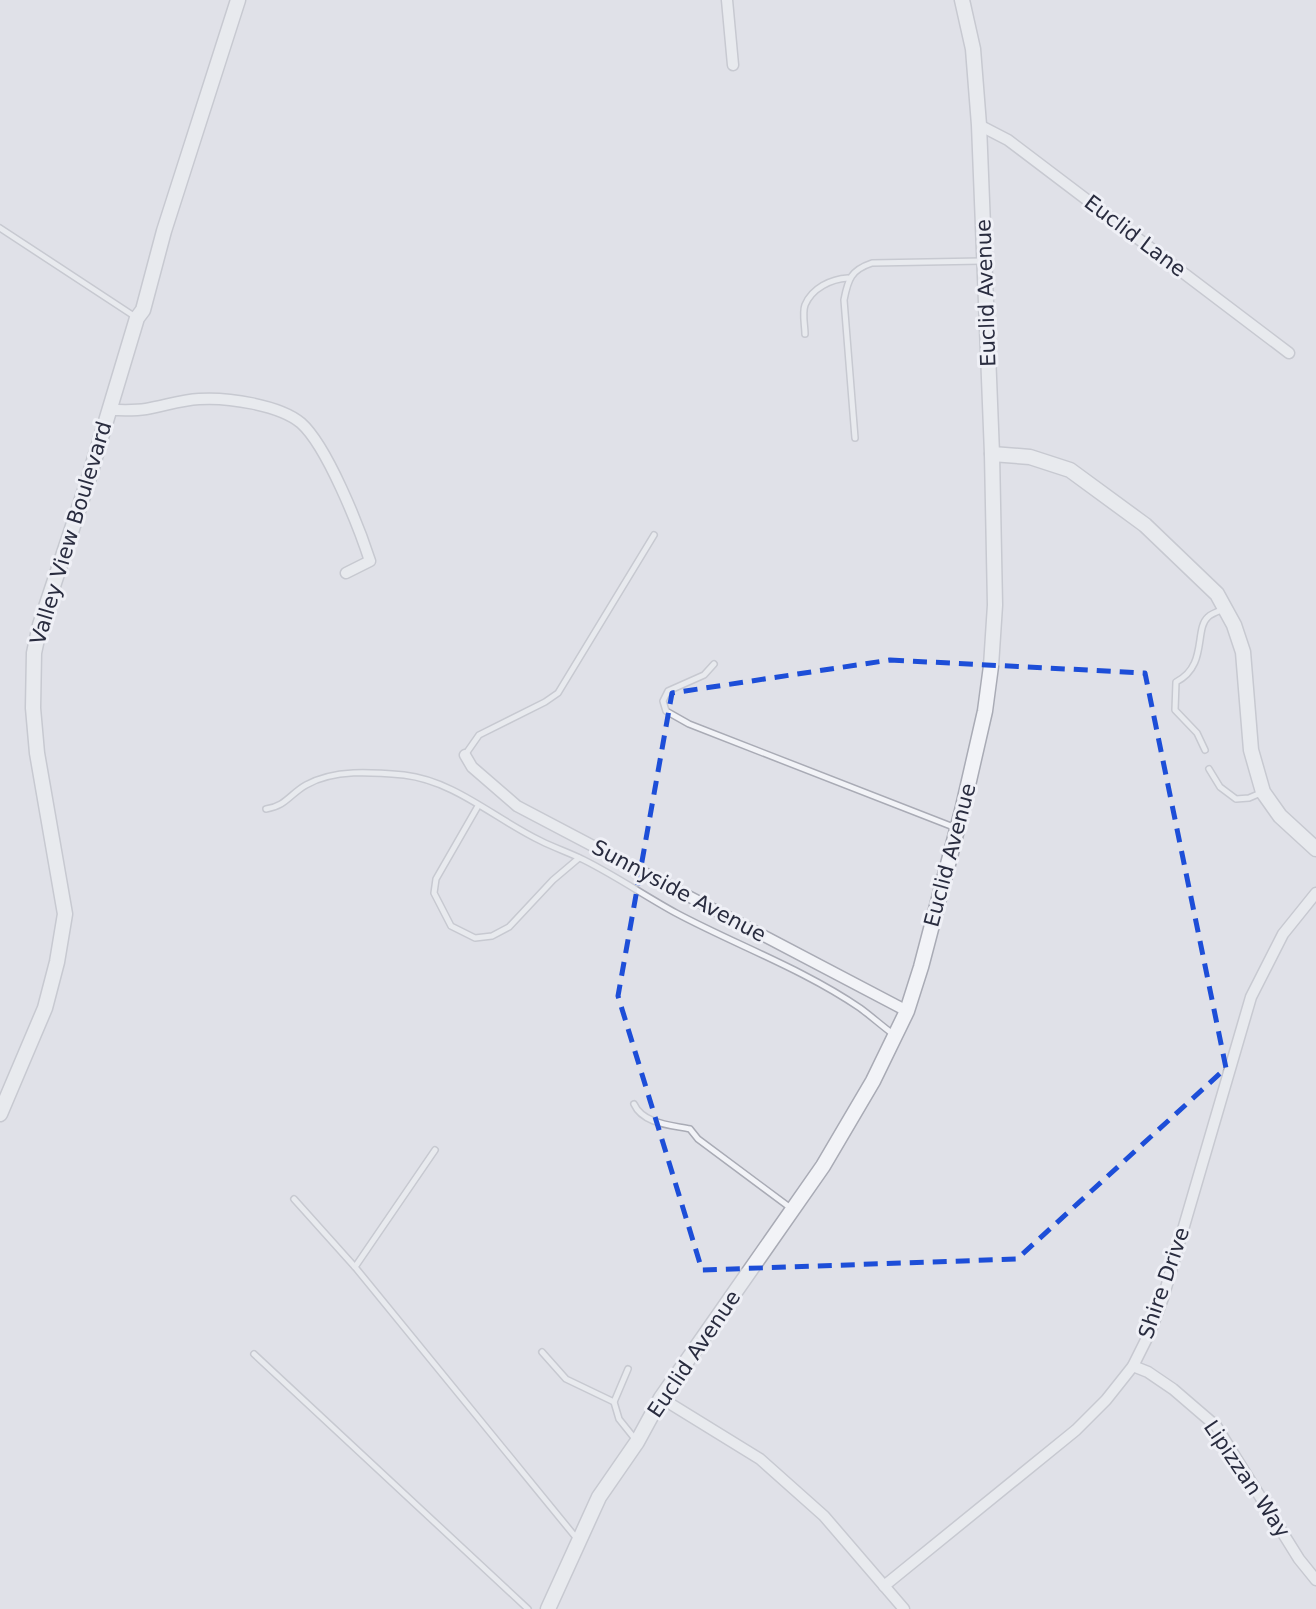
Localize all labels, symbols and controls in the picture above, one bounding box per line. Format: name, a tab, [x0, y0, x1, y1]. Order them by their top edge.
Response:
street label: Euclid Lane	[1080, 190, 1190, 282]
street label: Euclid Avenue	[971, 219, 1001, 367]
street label: Valley View Boulevard	[26, 419, 116, 647]
street label: Euclid Avenue	[919, 780, 981, 930]
street label: Sunnyside Avenue	[588, 835, 770, 947]
street label: Shire Drive	[1134, 1224, 1194, 1342]
street label: Euclid Avenue	[643, 1286, 745, 1422]
street label: Lipizzan Way	[1199, 1416, 1295, 1542]

